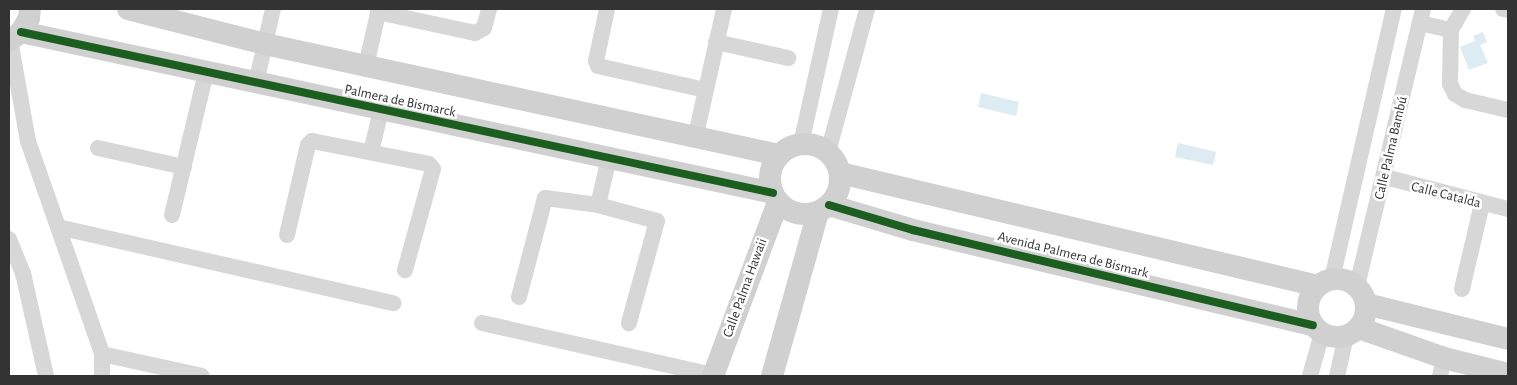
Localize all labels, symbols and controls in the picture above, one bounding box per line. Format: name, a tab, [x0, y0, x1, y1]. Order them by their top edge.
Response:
street label: Palmera de Bismarck	[343, 81, 457, 121]
street label: Calle Palma Bambú	[1371, 95, 1411, 201]
street label: Calle Catalda	[1409, 178, 1483, 212]
street label: Avenida Palmera de Bismark	[996, 228, 1150, 282]
street label: Calle Palma Hawaii	[719, 236, 771, 340]

